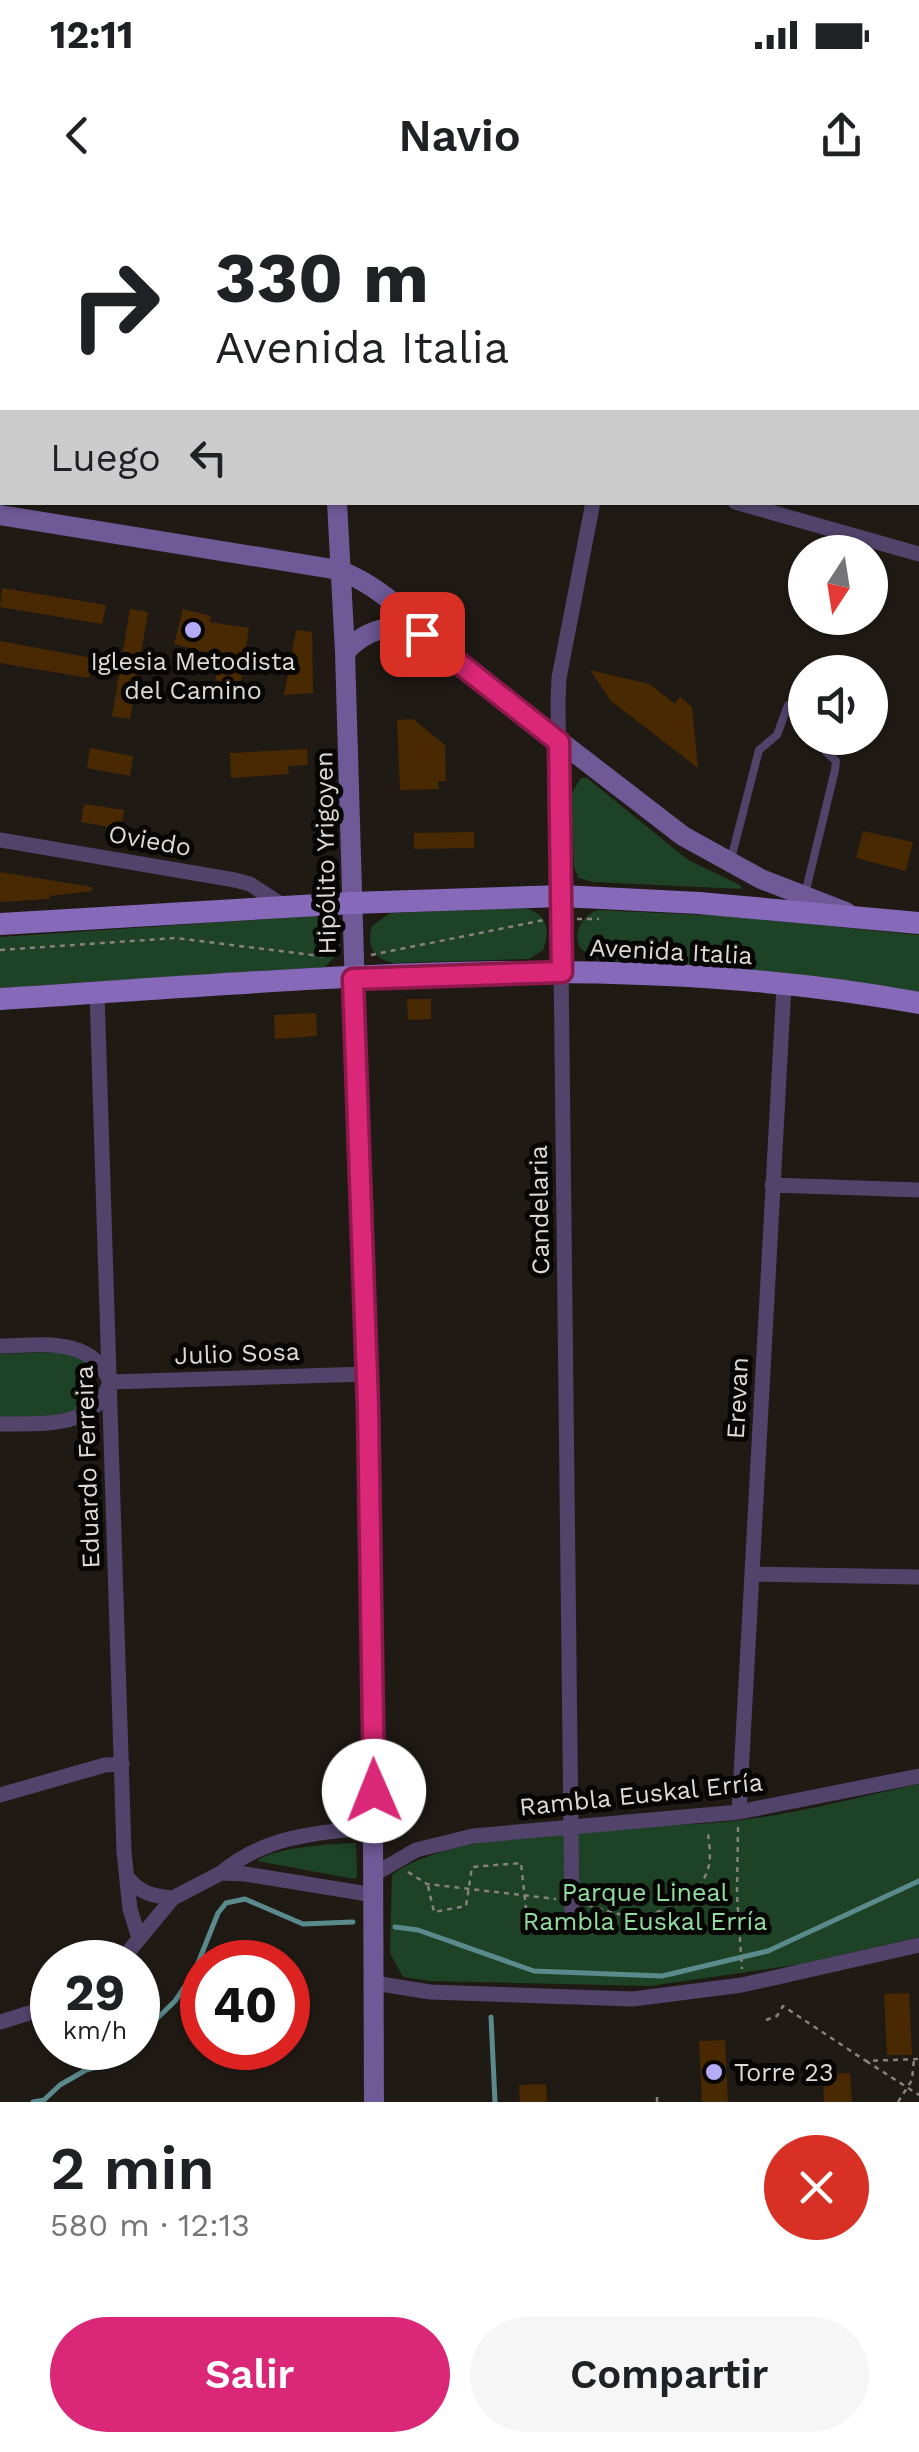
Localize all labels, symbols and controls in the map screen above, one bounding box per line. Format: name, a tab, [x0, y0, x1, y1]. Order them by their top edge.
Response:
text: 12:11	[50, 13, 133, 57]
icon: back	[50, 108, 105, 163]
icon: share	[814, 108, 869, 163]
text: Navio	[398, 109, 521, 162]
text: 330 m	[215, 237, 429, 319]
icon: right	[50, 240, 180, 370]
text: Avenida Italia	[215, 321, 509, 374]
icon: left	[181, 430, 236, 485]
text: Luego	[50, 436, 161, 480]
north arrow	[788, 535, 888, 635]
map controls	[788, 535, 888, 755]
pin	[380, 592, 465, 677]
icon: arrive	[395, 607, 450, 662]
marker: Iglesia Metodista del Camino	[182, 619, 204, 641]
place label: Iglesia Metodista del Camino	[90, 647, 296, 705]
button: sound	[788, 655, 888, 755]
street label: Hipólito Yrigoyen	[309, 751, 342, 955]
street label: Oviedo	[106, 819, 194, 862]
street label: Avenida Italia	[589, 933, 753, 970]
street label: Candelaria	[524, 1145, 555, 1275]
street label: Julio Sosa	[174, 1337, 300, 1370]
street label: Erevan	[721, 1356, 754, 1440]
street label: Eduardo Ferreira	[69, 1365, 106, 1569]
position arrow	[322, 1739, 426, 1843]
street label: Rambla Euskal Erría	[518, 1767, 764, 1822]
park label: Parque Lineal Rambla Euskal Erría	[523, 1878, 767, 1936]
speed limit sign: 40	[180, 1940, 310, 2070]
text: 29	[65, 1963, 125, 2022]
text: km/h	[63, 2016, 127, 2045]
place label: Torre 23	[734, 2058, 833, 2087]
marker: Torre 23	[703, 2061, 725, 2083]
text: 2 min	[50, 2133, 215, 2204]
button: close	[764, 2135, 869, 2240]
text: 580 m · 12:13	[50, 2206, 250, 2244]
button: Salir	[50, 2317, 450, 2432]
button: Compartir	[470, 2317, 869, 2432]

